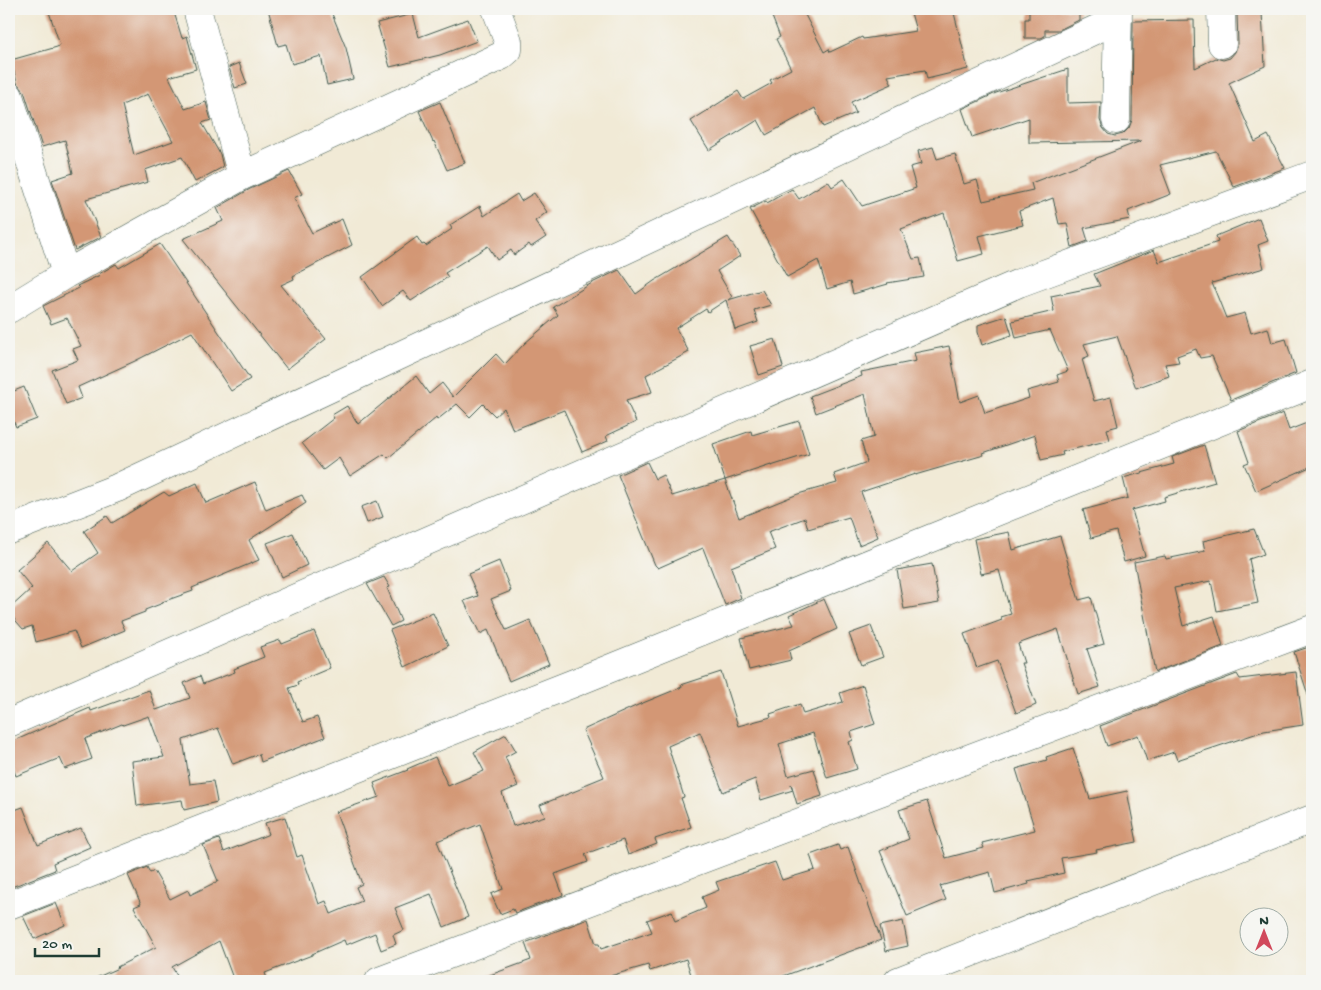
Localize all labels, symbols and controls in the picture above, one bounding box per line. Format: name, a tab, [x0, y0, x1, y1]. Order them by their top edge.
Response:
north arrow	[1238, 908, 1288, 958]
text: N	[1259, 913, 1269, 930]
scale bar	[35, 925, 99, 957]
text: 20 m	[42, 936, 72, 954]

